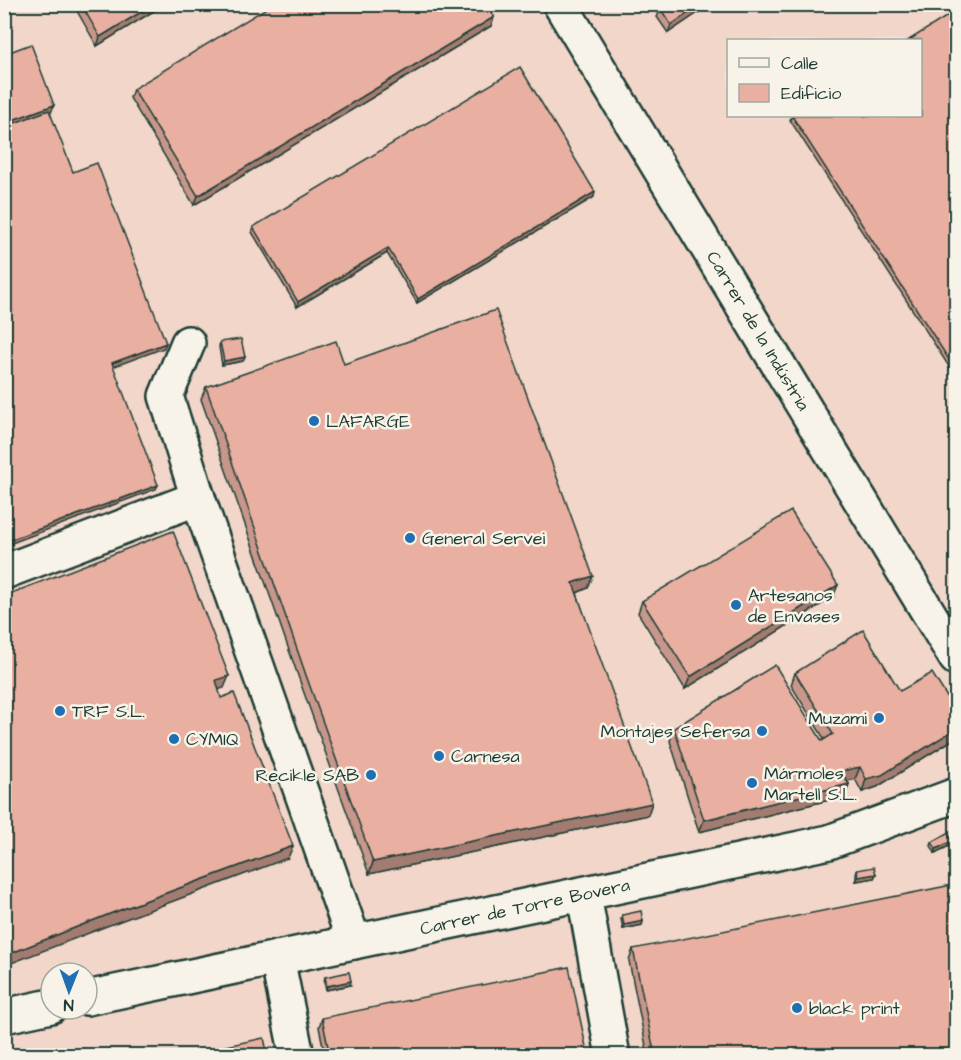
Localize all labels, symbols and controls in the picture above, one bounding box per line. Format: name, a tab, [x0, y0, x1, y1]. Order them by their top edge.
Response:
legend	[727, 39, 922, 117]
text: Calle	[781, 51, 819, 76]
text: Edificio	[781, 81, 841, 106]
street label: Carrer de la Indústria	[700, 246, 816, 416]
place label: LAFARGE	[326, 409, 410, 434]
marker: LAFARGE	[307, 414, 321, 428]
place label: General Servei	[422, 526, 545, 551]
marker: General Servei	[403, 531, 417, 545]
place label: Artesanos de Envases	[748, 583, 840, 629]
marker: Artesanos de Envases	[729, 598, 743, 612]
place label: TRF S.L.	[72, 699, 145, 724]
marker: TRF S.L.	[53, 704, 67, 718]
place label: Muzami	[808, 706, 867, 731]
marker: Muzami	[872, 711, 886, 725]
place label: Montajes Sefersa	[601, 719, 750, 744]
marker: Montajes Sefersa	[755, 724, 769, 738]
place label: CYMIQ	[186, 727, 239, 752]
marker: CYMIQ	[167, 732, 181, 746]
place label: Carnesa	[451, 744, 520, 769]
marker: Carnesa	[432, 749, 446, 763]
place label: Mármoles Martell S.L.	[764, 761, 857, 807]
place label: Recikle SAB	[256, 763, 359, 788]
marker: Recikle SAB	[364, 768, 378, 782]
marker: Mármoles Martell S.L.	[745, 776, 759, 790]
street label: Carrer de Torre Bovera	[418, 873, 632, 941]
north arrow	[39, 961, 99, 1021]
text: N	[64, 994, 74, 1016]
place label: black print	[809, 996, 900, 1021]
marker: black print	[790, 1001, 804, 1015]

